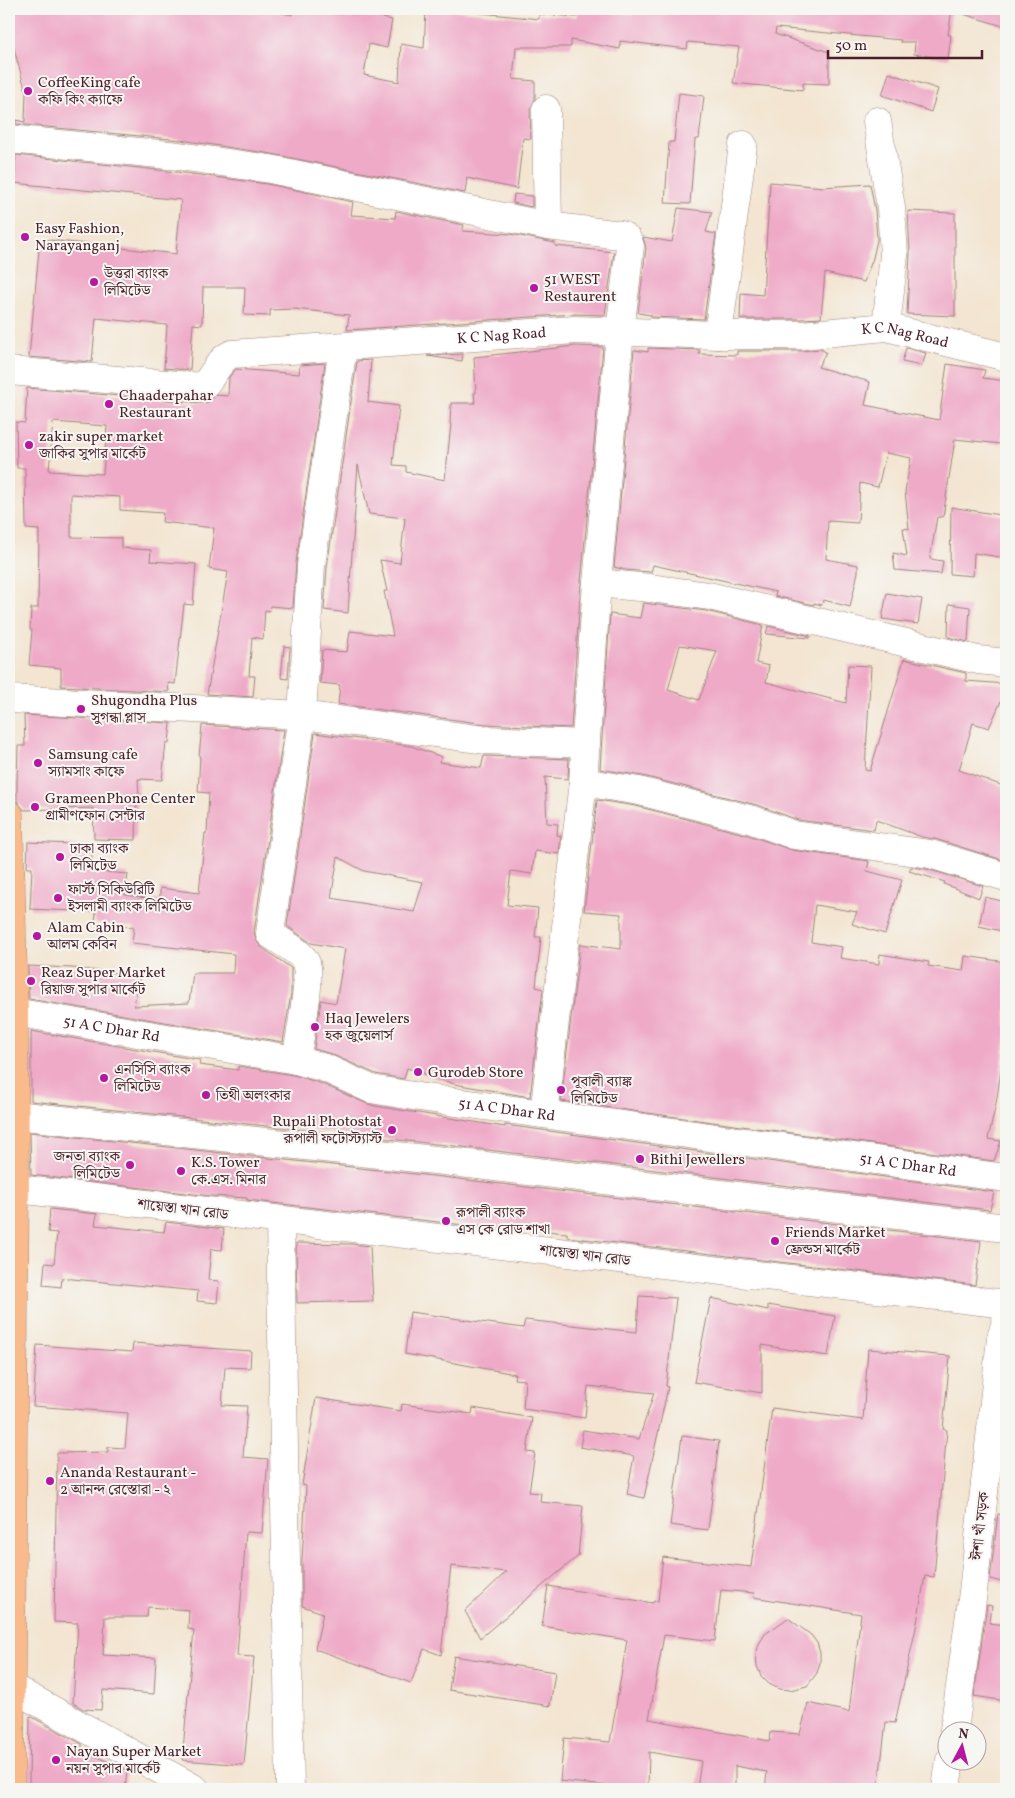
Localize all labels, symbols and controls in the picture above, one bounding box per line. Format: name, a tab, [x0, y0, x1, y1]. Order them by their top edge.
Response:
scale bar	[828, 28, 981, 60]
text: 50 m	[835, 36, 867, 57]
place label: CoffeeKing cafe কফি কিং ক্যাফে	[37, 73, 141, 111]
marker: CoffeeKing cafe কফি কিং ক্যাফে	[22, 85, 34, 97]
place label: Easy Fashion, Narayanganj	[35, 219, 124, 257]
marker: Easy Fashion, Narayanganj	[19, 231, 31, 243]
place label: উত্তরা ব্যাংক লিমিটেড	[103, 264, 169, 302]
place label: 51 WEST Restaurent	[544, 270, 616, 308]
marker: উত্তরা ব্যাংক লিমিটেড	[88, 276, 100, 288]
marker: 51 WEST Restaurent	[528, 282, 540, 294]
street label: K C Nag Road	[861, 318, 951, 354]
street label: K C Nag Road	[456, 323, 547, 350]
place label: Chaaderpahar Restaurant	[119, 386, 213, 424]
marker: Chaaderpahar Restaurant	[103, 398, 115, 410]
place label: zakir super market জাকির সুপার মার্কেট	[38, 427, 163, 465]
marker: zakir super market জাকির সুপার মার্কেট	[23, 439, 35, 451]
place label: Shugondha Plus সুগন্ধা প্লাস	[90, 691, 197, 729]
marker: Shugondha Plus সুগন্ধা প্লাস	[75, 703, 87, 715]
place label: Samsung cafe স্যামসাং কাফে	[47, 745, 138, 783]
marker: Samsung cafe স্যামসাং কাফে	[32, 757, 44, 769]
place label: GrameenPhone Center গ্রামীণফোন সেন্টার	[45, 789, 195, 827]
marker: GrameenPhone Center গ্রামীণফোন সেন্টার	[29, 801, 41, 813]
place label: ঢাকা ব্যাংক লিমিটেড	[69, 839, 129, 877]
marker: ঢাকা ব্যাংক লিমিটেড	[54, 851, 66, 863]
place label: ফার্স্ট সিকিউরিটি ইসলামী ব্যাংক লিমিটেড	[67, 880, 192, 918]
marker: ফার্স্ট সিকিউরিটি ইসলামী ব্যাংক লিমিটেড	[52, 892, 64, 904]
place label: Alam Cabin আলম কেবিন	[46, 918, 125, 956]
marker: Alam Cabin আলম কেবিন	[31, 930, 43, 942]
place label: Reaz Super Market রিয়াজ সুপার মার্কেট	[40, 963, 166, 1001]
marker: Reaz Super Market রিয়াজ সুপার মার্কেট	[25, 975, 37, 987]
place label: Haq Jewelers হক জুয়েলার্স	[324, 1009, 410, 1047]
street label: 51 A C Dhar Rd	[61, 1012, 161, 1049]
marker: Haq Jewelers হক জুয়েলার্স	[309, 1021, 321, 1033]
place label: এনসিসি ব্যাংক লিমিটেড	[113, 1060, 191, 1098]
place label: Gurodeb Store	[428, 1063, 523, 1084]
marker: Gurodeb Store	[412, 1066, 424, 1078]
marker: এনসিসি ব্যাংক লিমিটেড	[98, 1072, 110, 1084]
place label: পূবালী ব্যাঙ্ক লিমিটেড	[570, 1072, 633, 1110]
marker: পূবালী ব্যাঙ্ক লিমিটেড	[555, 1084, 567, 1096]
place label: তিথী অলংকার	[215, 1086, 292, 1107]
marker: তিথী অলংকার	[200, 1089, 212, 1101]
street label: 51 A C Dhar Rd	[457, 1094, 556, 1128]
place label: Rupali Photostat রূপালী ফটোস্ট্যাস্ট	[272, 1112, 383, 1150]
marker: Rupali Photostat রূপালী ফটোস্ট্যাস্ট	[386, 1124, 398, 1136]
place label: জনতা ব্যাংক লিমিটেড	[53, 1147, 121, 1185]
street label: 51 A C Dhar Rd	[858, 1149, 958, 1183]
place label: Bithi Jewellers	[650, 1150, 745, 1171]
place label: K.S. Tower কে.এস. মিনার	[191, 1153, 267, 1191]
marker: Bithi Jewellers	[634, 1153, 646, 1165]
marker: জনতা ব্যাংক লিমিটেড	[124, 1159, 136, 1171]
marker: K.S. Tower কে.এস. মিনার	[175, 1165, 187, 1177]
street label: শায়েস্তা খান রোড	[135, 1194, 230, 1227]
place label: রূপালী ব্যাংক এস কে রোড শাখা	[455, 1203, 550, 1241]
marker: রূপালী ব্যাংক এস কে রোড শাখা	[440, 1215, 452, 1227]
place label: Friends Market ফ্রেন্ডস মার্কেট	[785, 1223, 886, 1261]
marker: Friends Market ফ্রেন্ডস মার্কেট	[769, 1235, 781, 1247]
street label: শায়েস্তা খান রোড	[537, 1240, 632, 1273]
place label: Ananda Restaurant - 2 আনন্দ রেস্তোরা - ২	[60, 1463, 197, 1501]
marker: Ananda Restaurant - 2 আনন্দ রেস্তোরা - ২	[44, 1475, 56, 1487]
street label: ঈশা খাঁ সড়ক	[967, 1491, 996, 1562]
north arrow	[938, 1720, 988, 1770]
text: N	[957, 1725, 970, 1745]
place label: Nayan Super Market নয়ন সুপার মার্কেট	[65, 1742, 201, 1780]
marker: Nayan Super Market নয়ন সুপার মার্কেট	[50, 1754, 62, 1766]

